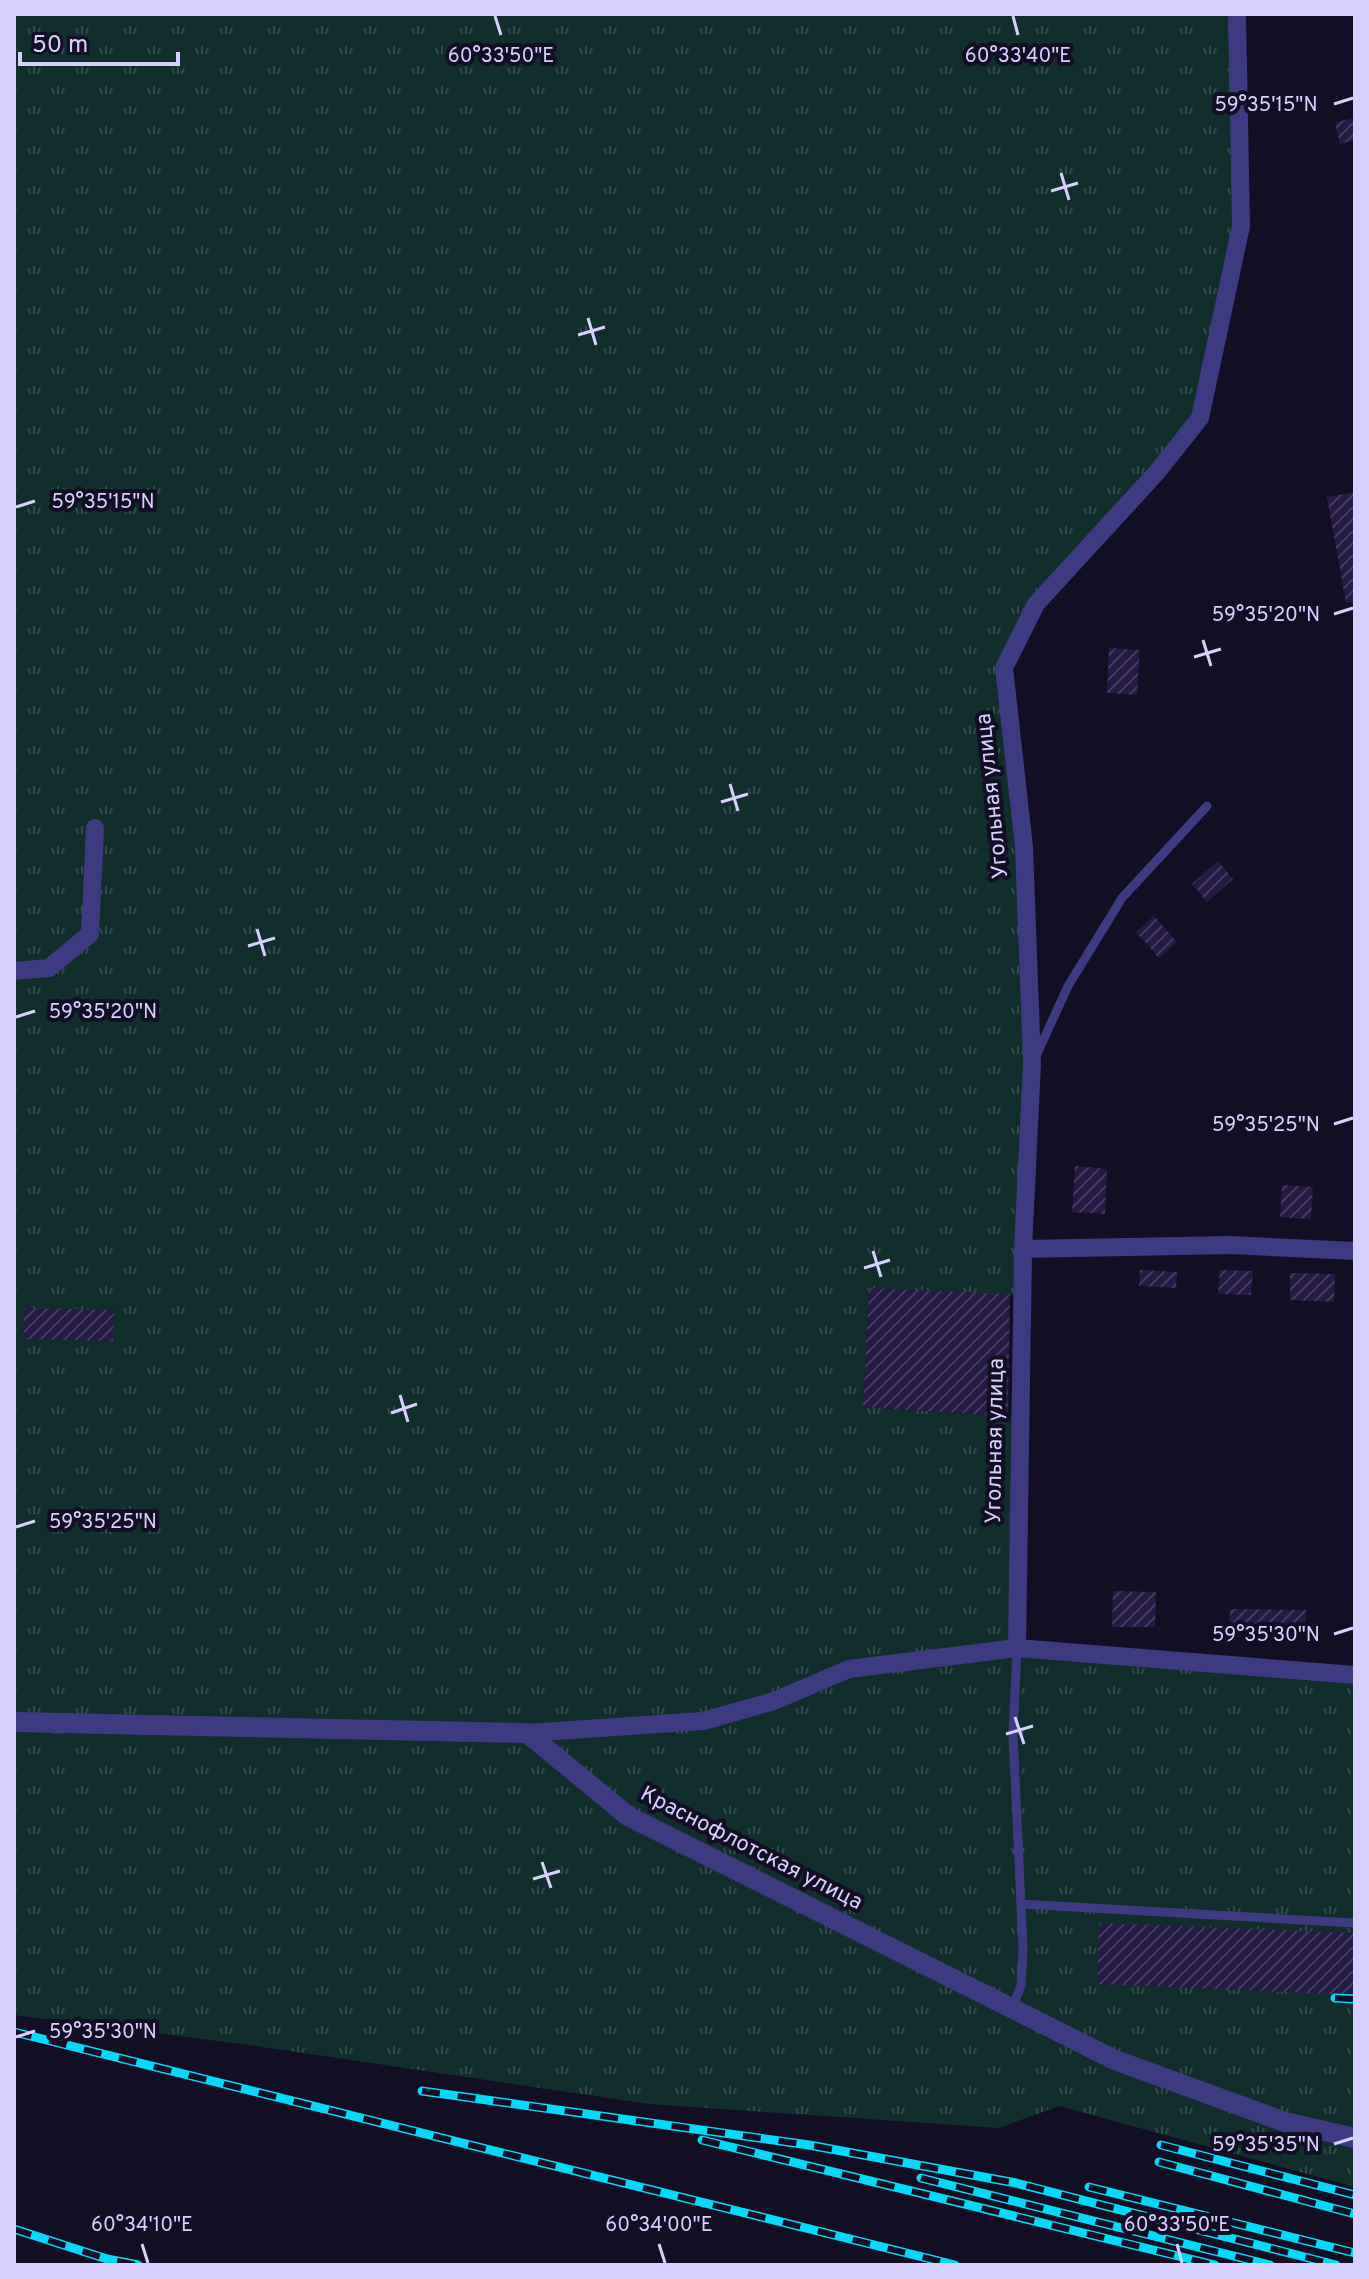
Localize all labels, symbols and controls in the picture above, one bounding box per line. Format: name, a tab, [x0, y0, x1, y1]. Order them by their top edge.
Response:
scale bar	[20, 16, 178, 66]
text: 50 m	[32, 31, 88, 61]
text: 60°33'50"E	[448, 44, 554, 70]
text: 60°33'40"E	[965, 44, 1071, 70]
text: 59°35'15"N	[1214, 93, 1318, 119]
text: 59°35'15"N	[51, 490, 155, 516]
text: 59°35'20"N	[1212, 603, 1320, 629]
street label: Угольная улица	[971, 712, 1015, 880]
text: 59°35'20"N	[49, 1000, 157, 1026]
text: 59°35'25"N	[1212, 1113, 1320, 1139]
street label: Угольная улица	[981, 1358, 1011, 1524]
text: 59°35'25"N	[49, 1510, 157, 1536]
text: 59°35'30"N	[1212, 1623, 1320, 1649]
street label: Краснофлотская улица	[635, 1781, 867, 1917]
text: 59°35'30"N	[49, 2020, 157, 2046]
text: 59°35'35"N	[1212, 2133, 1320, 2159]
text: 60°34'10"E	[91, 2213, 193, 2239]
text: 60°34'00"E	[605, 2213, 713, 2239]
text: 60°33'50"E	[1124, 2213, 1230, 2239]

